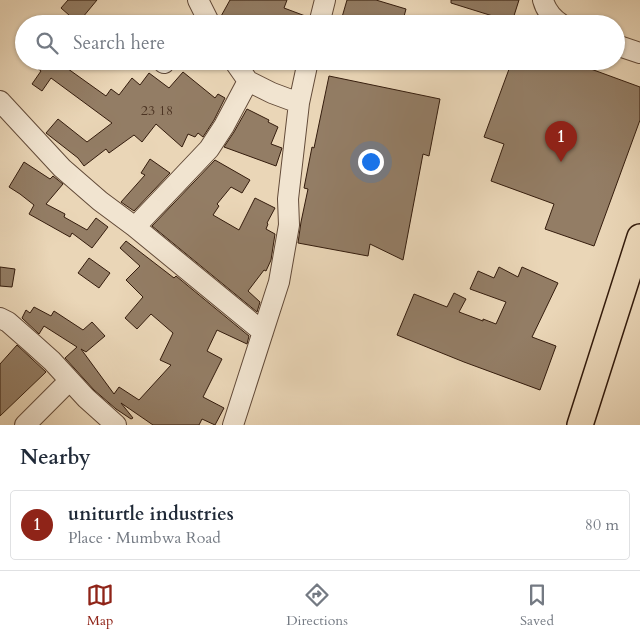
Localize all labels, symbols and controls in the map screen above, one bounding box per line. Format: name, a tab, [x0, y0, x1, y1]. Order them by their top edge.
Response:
search box	[15, 15, 625, 70]
icon: search	[33, 29, 61, 57]
text: Search here	[73, 30, 165, 56]
house number: 23 18	[141, 101, 173, 120]
pin: 1	[545, 121, 577, 162]
your location	[358, 149, 384, 175]
text: Nearby	[20, 443, 91, 472]
text: uniturtle industries	[68, 501, 234, 527]
text: 1	[33, 514, 41, 536]
text: 80 m	[585, 514, 619, 536]
text: Place · Mumbwa Road	[68, 527, 221, 549]
tab: Map	[86, 581, 114, 630]
tab: Directions	[286, 581, 348, 630]
tab: Saved	[520, 581, 554, 630]

